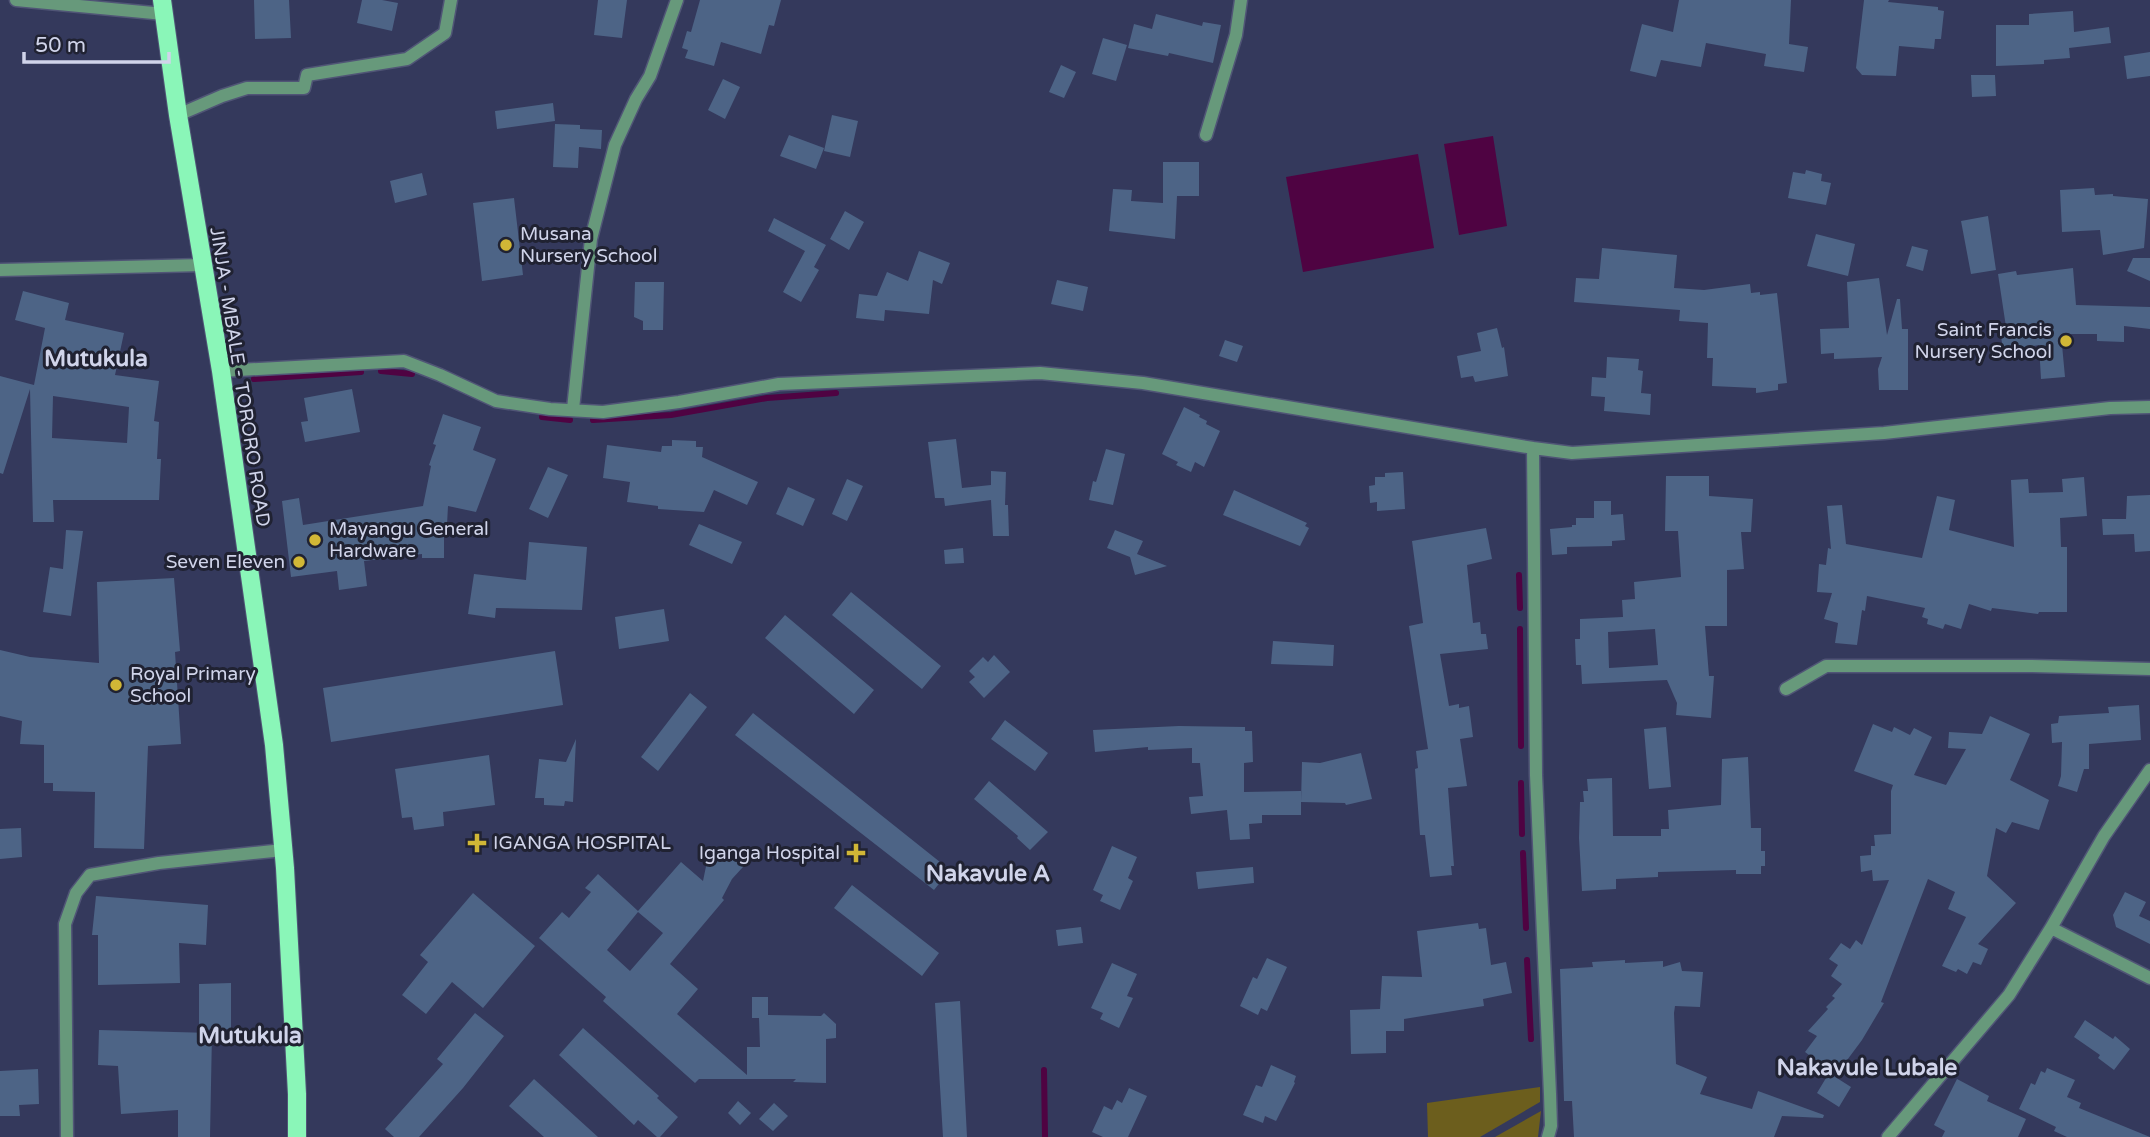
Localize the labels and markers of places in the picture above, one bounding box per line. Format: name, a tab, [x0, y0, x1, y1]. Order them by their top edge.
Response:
place label: Musana Nursery School	[520, 223, 657, 267]
marker: Musana Nursery School	[498, 237, 514, 253]
place label: Saint Francis Nursery School	[1915, 319, 2052, 363]
marker: Saint Francis Nursery School	[2058, 333, 2074, 349]
place label: Mayangu General Hardware	[329, 518, 489, 562]
marker: Mayangu General Hardware	[307, 532, 323, 548]
place label: Seven Eleven	[166, 551, 285, 573]
marker: Seven Eleven	[291, 554, 307, 570]
place label: Royal Primary School	[130, 663, 256, 707]
marker: Royal Primary School	[108, 677, 124, 693]
place label: IGANGA HOSPITAL	[493, 832, 671, 854]
marker: IGANGA HOSPITAL	[467, 833, 487, 853]
place label: Iganga Hospital	[699, 842, 840, 864]
marker: Iganga Hospital	[846, 843, 866, 863]

